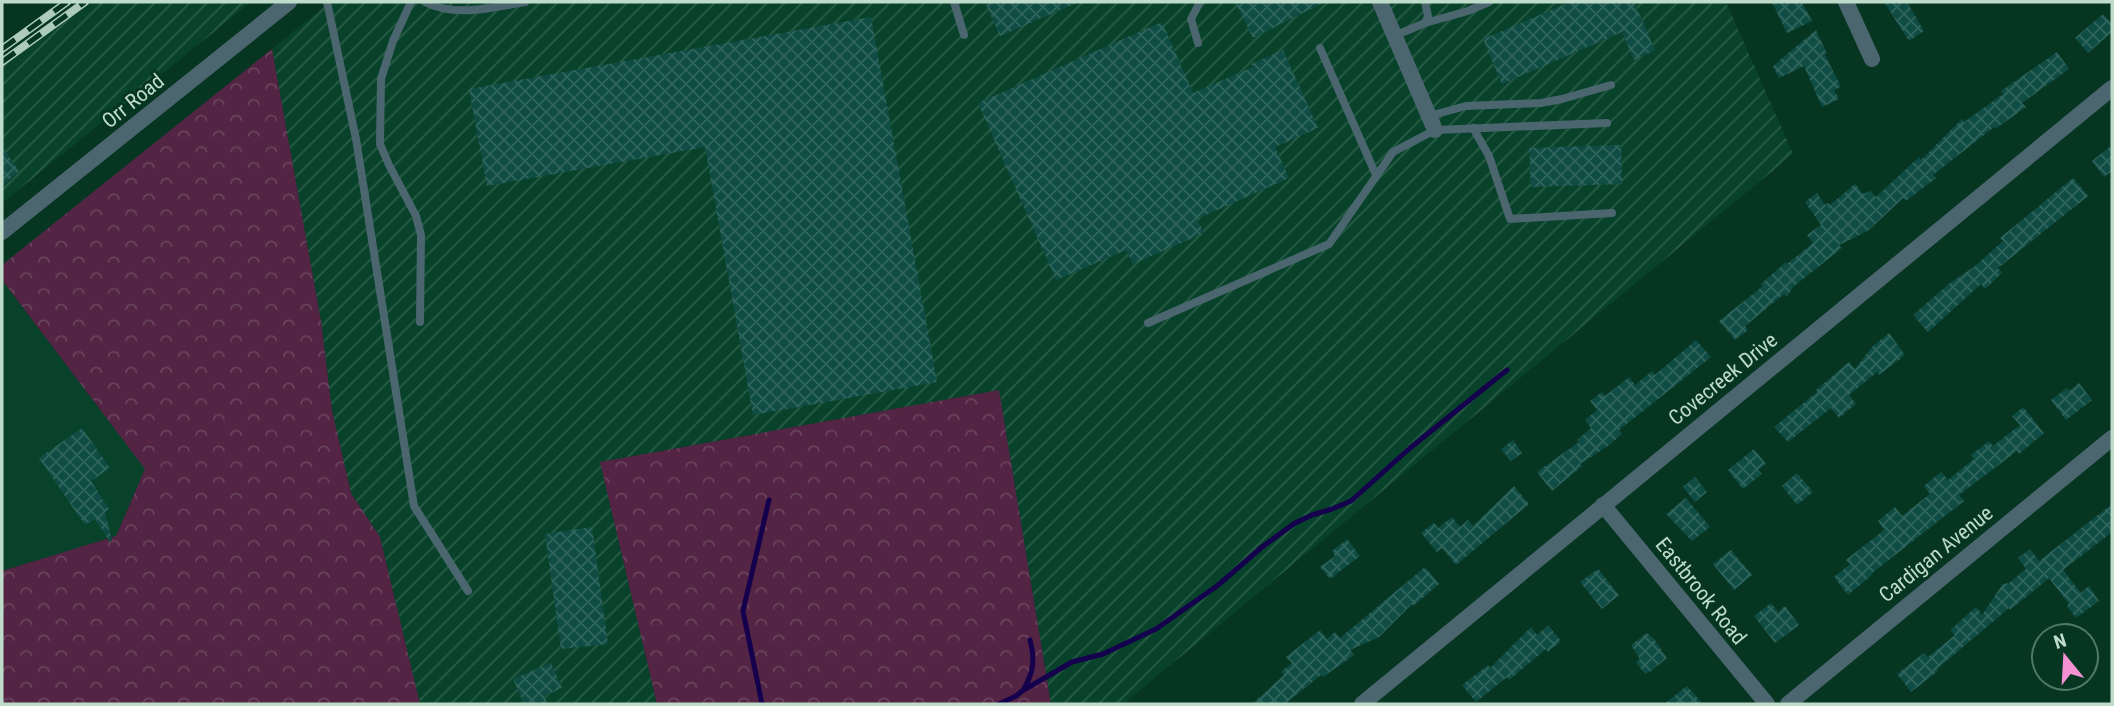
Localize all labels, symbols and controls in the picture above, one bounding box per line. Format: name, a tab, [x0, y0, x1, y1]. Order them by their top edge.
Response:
street label: Orr Road	[97, 69, 169, 133]
street label: Covecreek Drive	[1664, 328, 1782, 430]
street label: Cardigan Avenue	[1874, 501, 1998, 607]
street label: Eastbrook Road	[1651, 533, 1751, 649]
north arrow	[2030, 622, 2100, 692]
text: N	[2051, 629, 2069, 654]

